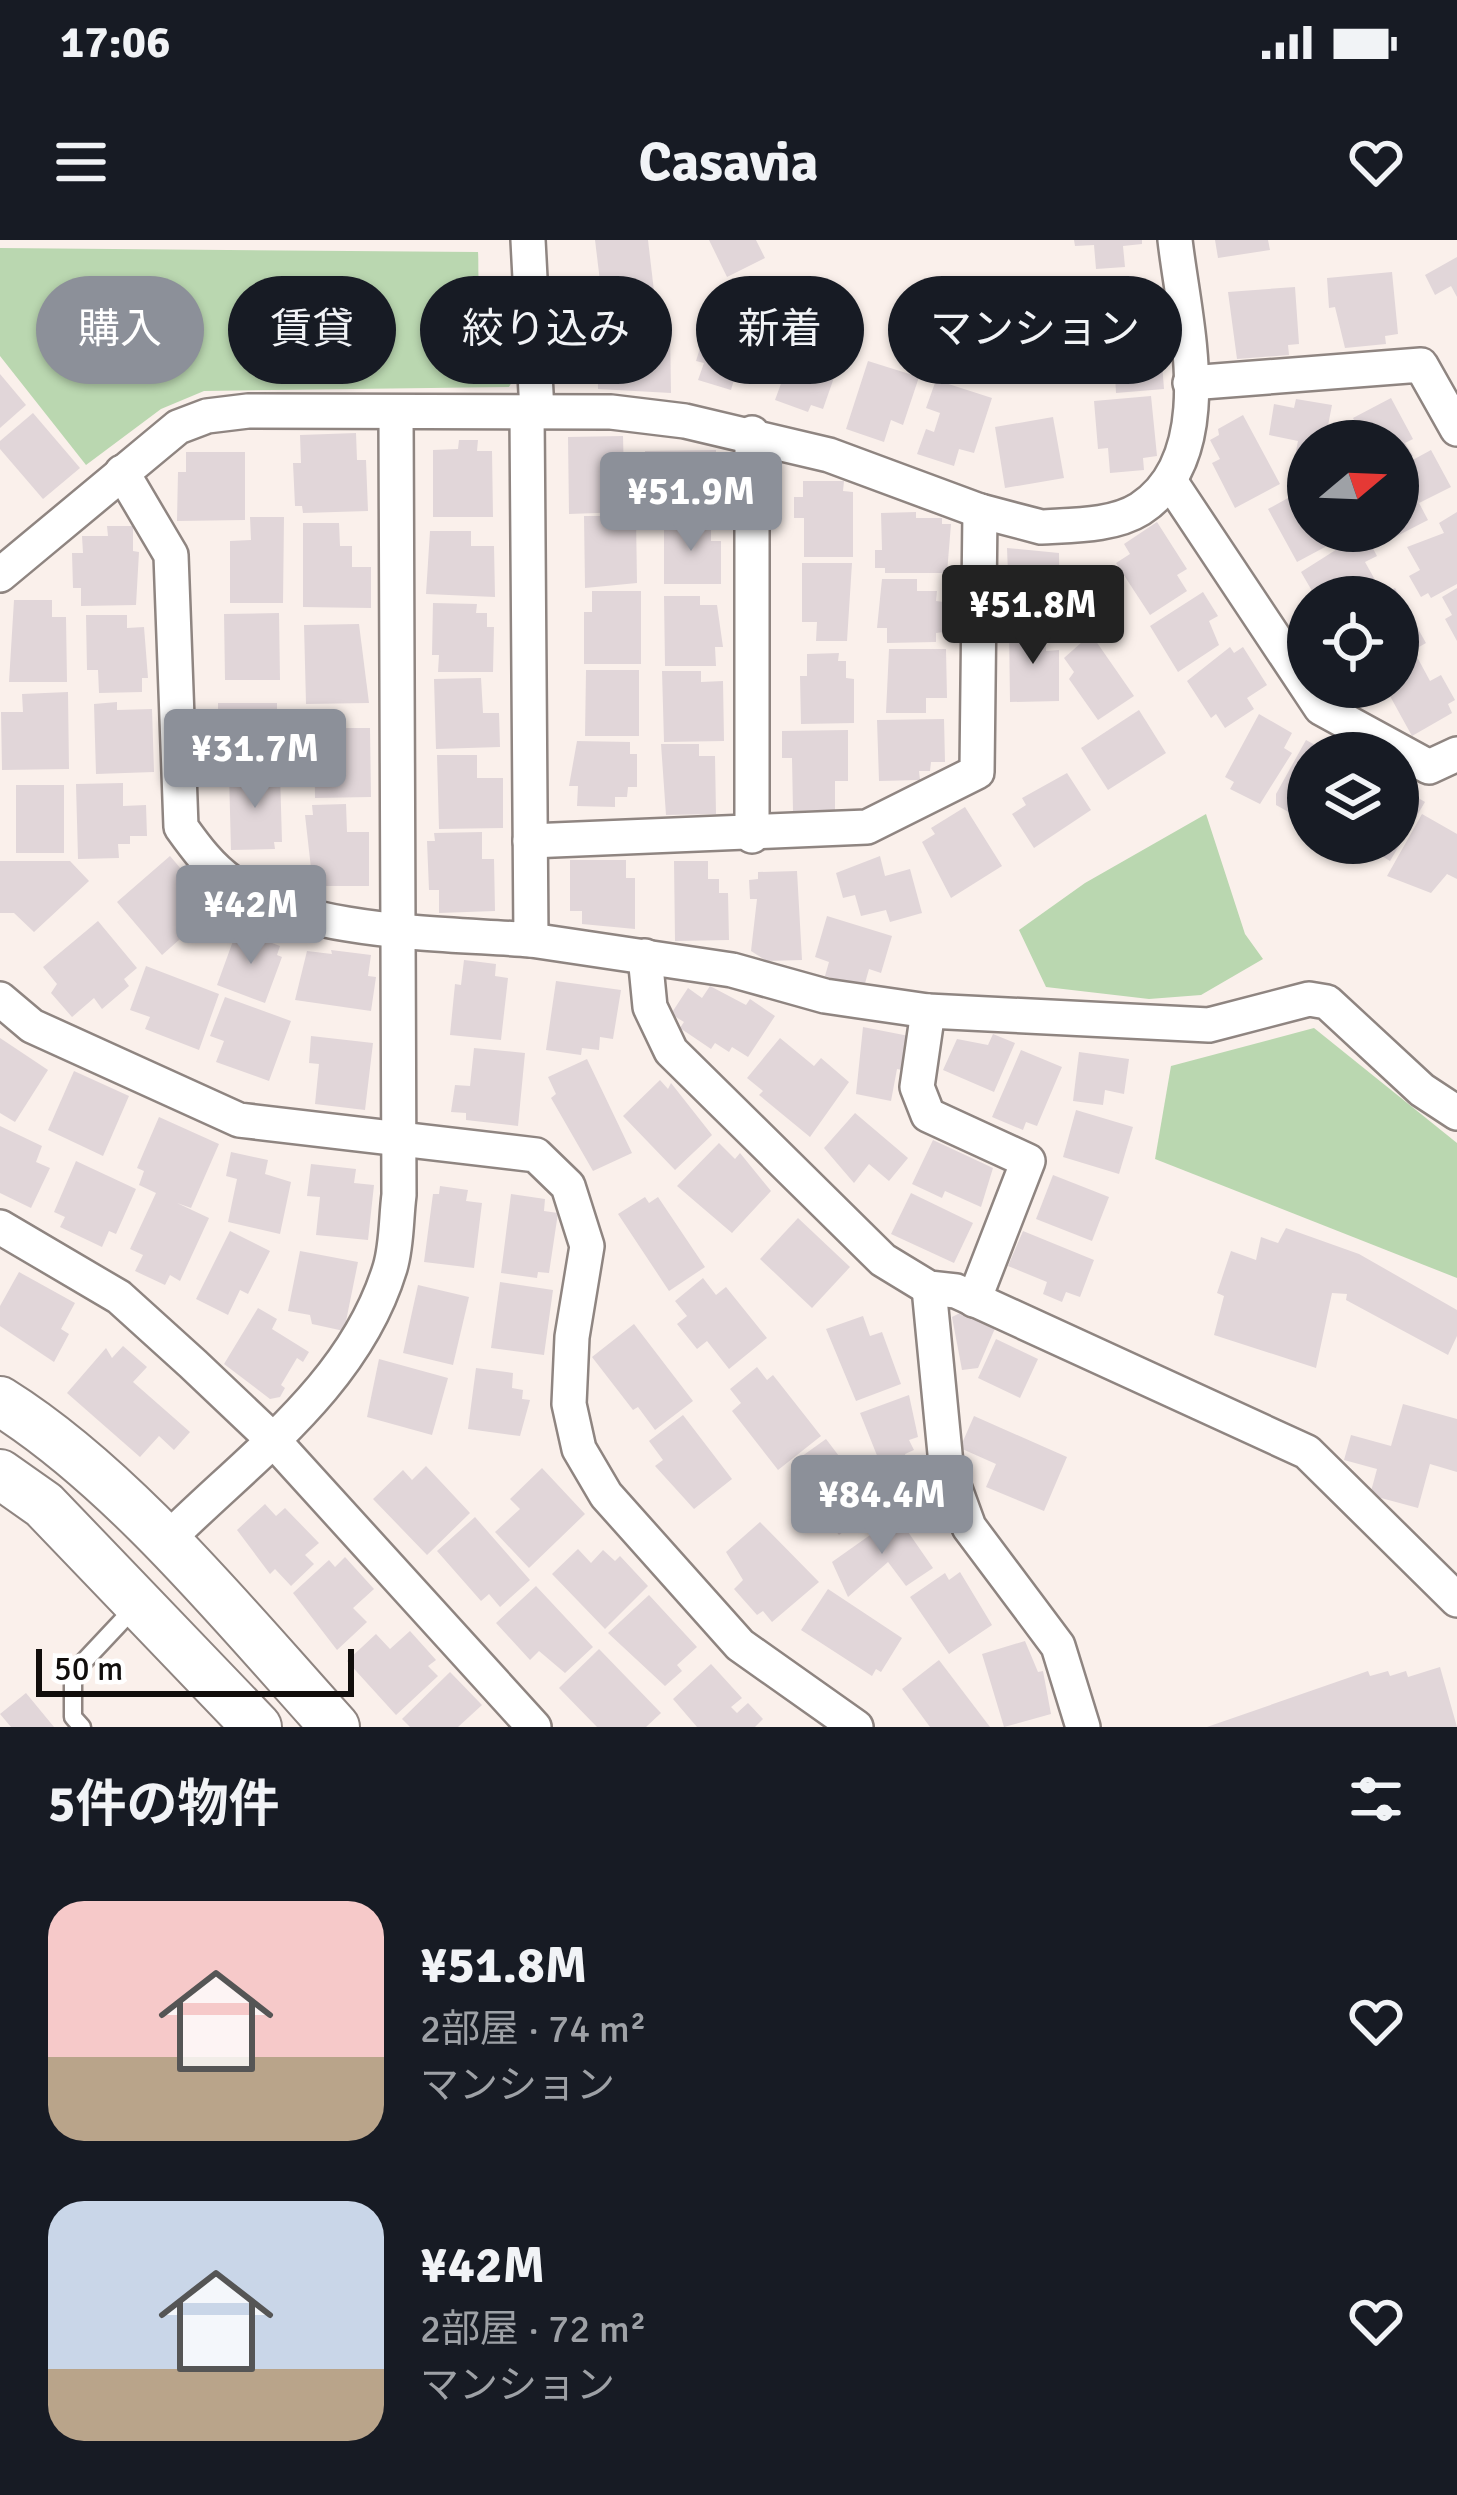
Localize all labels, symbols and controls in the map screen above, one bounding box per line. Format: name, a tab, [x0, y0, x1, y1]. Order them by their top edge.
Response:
text: 17:06	[60, 15, 170, 70]
icon: menu	[48, 129, 114, 195]
text: Casavia	[639, 129, 818, 196]
icon: heart	[1343, 129, 1409, 195]
chip: 購入	[36, 276, 204, 384]
chip: 賃貸	[228, 276, 396, 384]
chip: 絞り込み	[420, 276, 672, 384]
chip: 新着	[696, 276, 864, 384]
chip: マンション	[888, 276, 1182, 384]
north arrow	[1287, 420, 1419, 552]
map controls	[1287, 420, 1419, 864]
pin: ¥51.9M	[593, 452, 789, 554]
text: ¥51.9M	[627, 467, 755, 515]
pin: ¥51.8M	[935, 565, 1131, 667]
button: locate	[1287, 576, 1419, 708]
text: ¥51.8M	[969, 580, 1097, 628]
pin: ¥31.7M	[157, 709, 353, 811]
text: ¥31.7M	[191, 724, 319, 772]
button: layers	[1287, 732, 1419, 864]
pin: ¥42M	[180, 865, 322, 967]
text: ¥42M	[203, 880, 299, 928]
pin: ¥84.4M	[784, 1455, 980, 1557]
text: ¥84.4M	[818, 1470, 946, 1518]
scale bar	[36, 1643, 354, 1696]
text: 50 m	[54, 1649, 123, 1690]
icon: filters	[1343, 1766, 1409, 1832]
text: 5件の物件	[48, 1773, 280, 1836]
text: ¥51.8M	[420, 1934, 587, 1997]
icon: home	[144, 1949, 288, 2093]
icon: heart	[1343, 1988, 1409, 2054]
text: 2部屋 · 74 m²	[420, 2005, 646, 2053]
text: マンション	[420, 2061, 615, 2109]
text: ¥42M	[420, 2234, 545, 2297]
icon: home	[144, 2249, 288, 2393]
icon: heart	[1343, 2288, 1409, 2354]
text: 2部屋 · 72 m²	[420, 2305, 646, 2353]
text: マンション	[420, 2361, 615, 2409]

